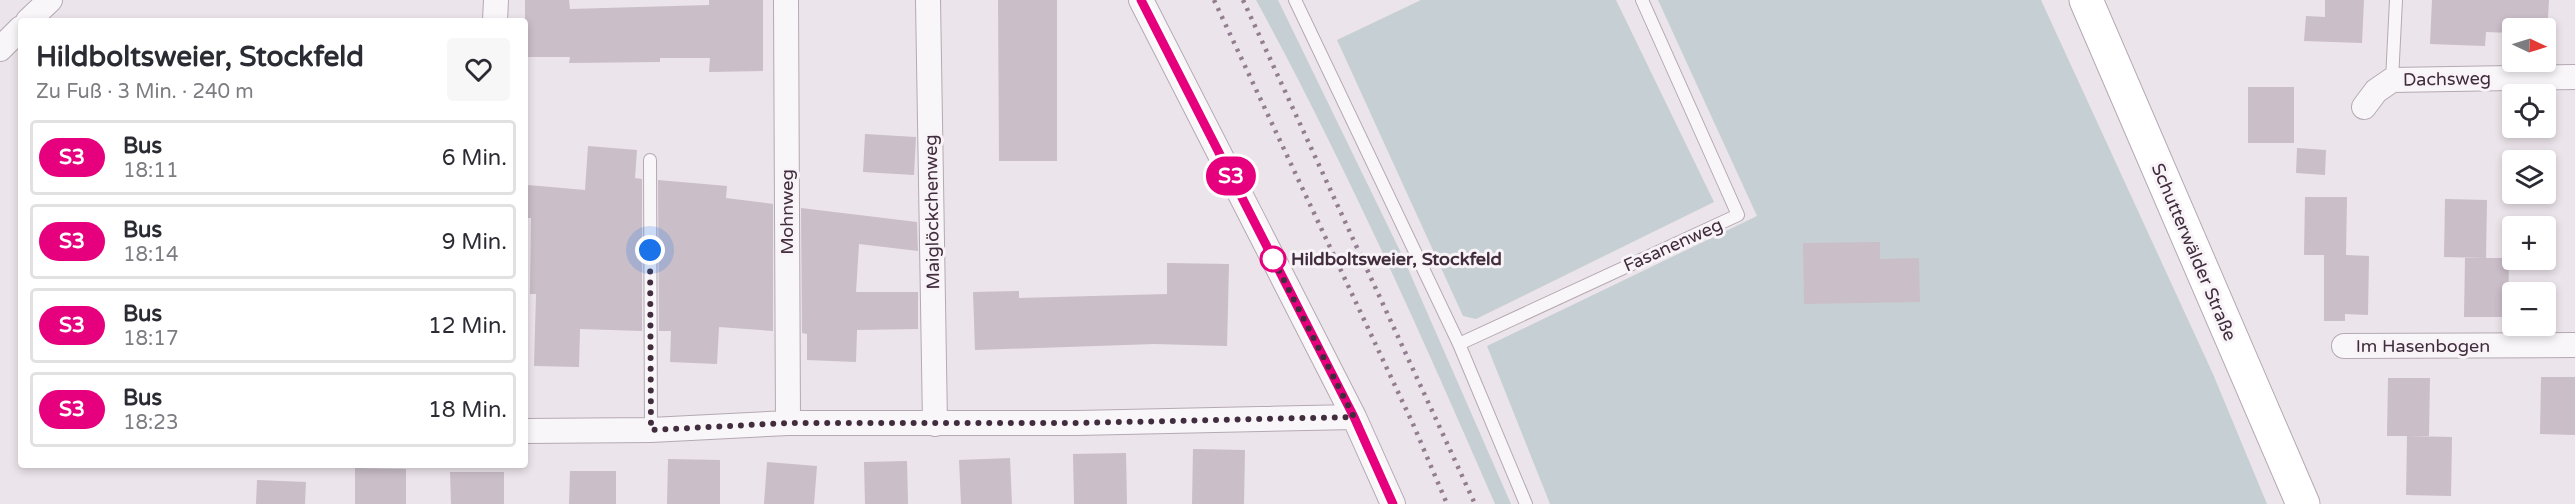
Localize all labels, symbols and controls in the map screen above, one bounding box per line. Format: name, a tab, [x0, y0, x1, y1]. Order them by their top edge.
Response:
north arrow	[2502, 18, 2556, 72]
map controls	[2502, 18, 2556, 336]
button: heart	[447, 38, 510, 101]
text: Hildboltsweier, Stockfeld	[36, 40, 364, 74]
street label: Dachsweg	[2403, 67, 2491, 91]
text: Zu Fuß · 3 Min. · 240 m	[36, 80, 254, 104]
button: locate	[2502, 84, 2556, 138]
text: Bus	[123, 133, 162, 159]
street label: Maiglöckchenweg	[920, 134, 944, 290]
text: S3	[59, 145, 85, 170]
text: 6 Min.	[442, 145, 507, 171]
button: layers	[2502, 150, 2556, 204]
line badge: S3	[1204, 156, 1258, 195]
text: 18:11	[123, 159, 178, 183]
street label: Schutterwälder Straße	[2147, 160, 2241, 344]
text: S3	[1218, 164, 1244, 189]
street label: Mohnweg	[776, 169, 798, 255]
street label: Fasanenweg	[1620, 213, 1726, 277]
button: +	[2502, 216, 2556, 270]
text: Bus	[123, 217, 162, 243]
text: S3	[59, 229, 85, 254]
text: 9 Min.	[442, 229, 507, 255]
your location	[635, 235, 665, 265]
text: 18:14	[123, 243, 178, 267]
marker: Hildboltsweier, Stockfeld	[1260, 246, 1286, 272]
place label: Hildboltsweier, Stockfeld	[1291, 248, 1502, 270]
button: −	[2502, 282, 2556, 336]
text: Bus	[123, 301, 162, 327]
text: S3	[59, 313, 85, 338]
text: 12 Min.	[428, 313, 507, 339]
text: 18:17	[123, 327, 178, 351]
street label: Im Hasenbogen	[2356, 335, 2490, 357]
text: Bus	[123, 385, 162, 411]
text: S3	[59, 397, 85, 422]
text: 18 Min.	[428, 397, 507, 423]
text: 18:23	[123, 411, 178, 435]

